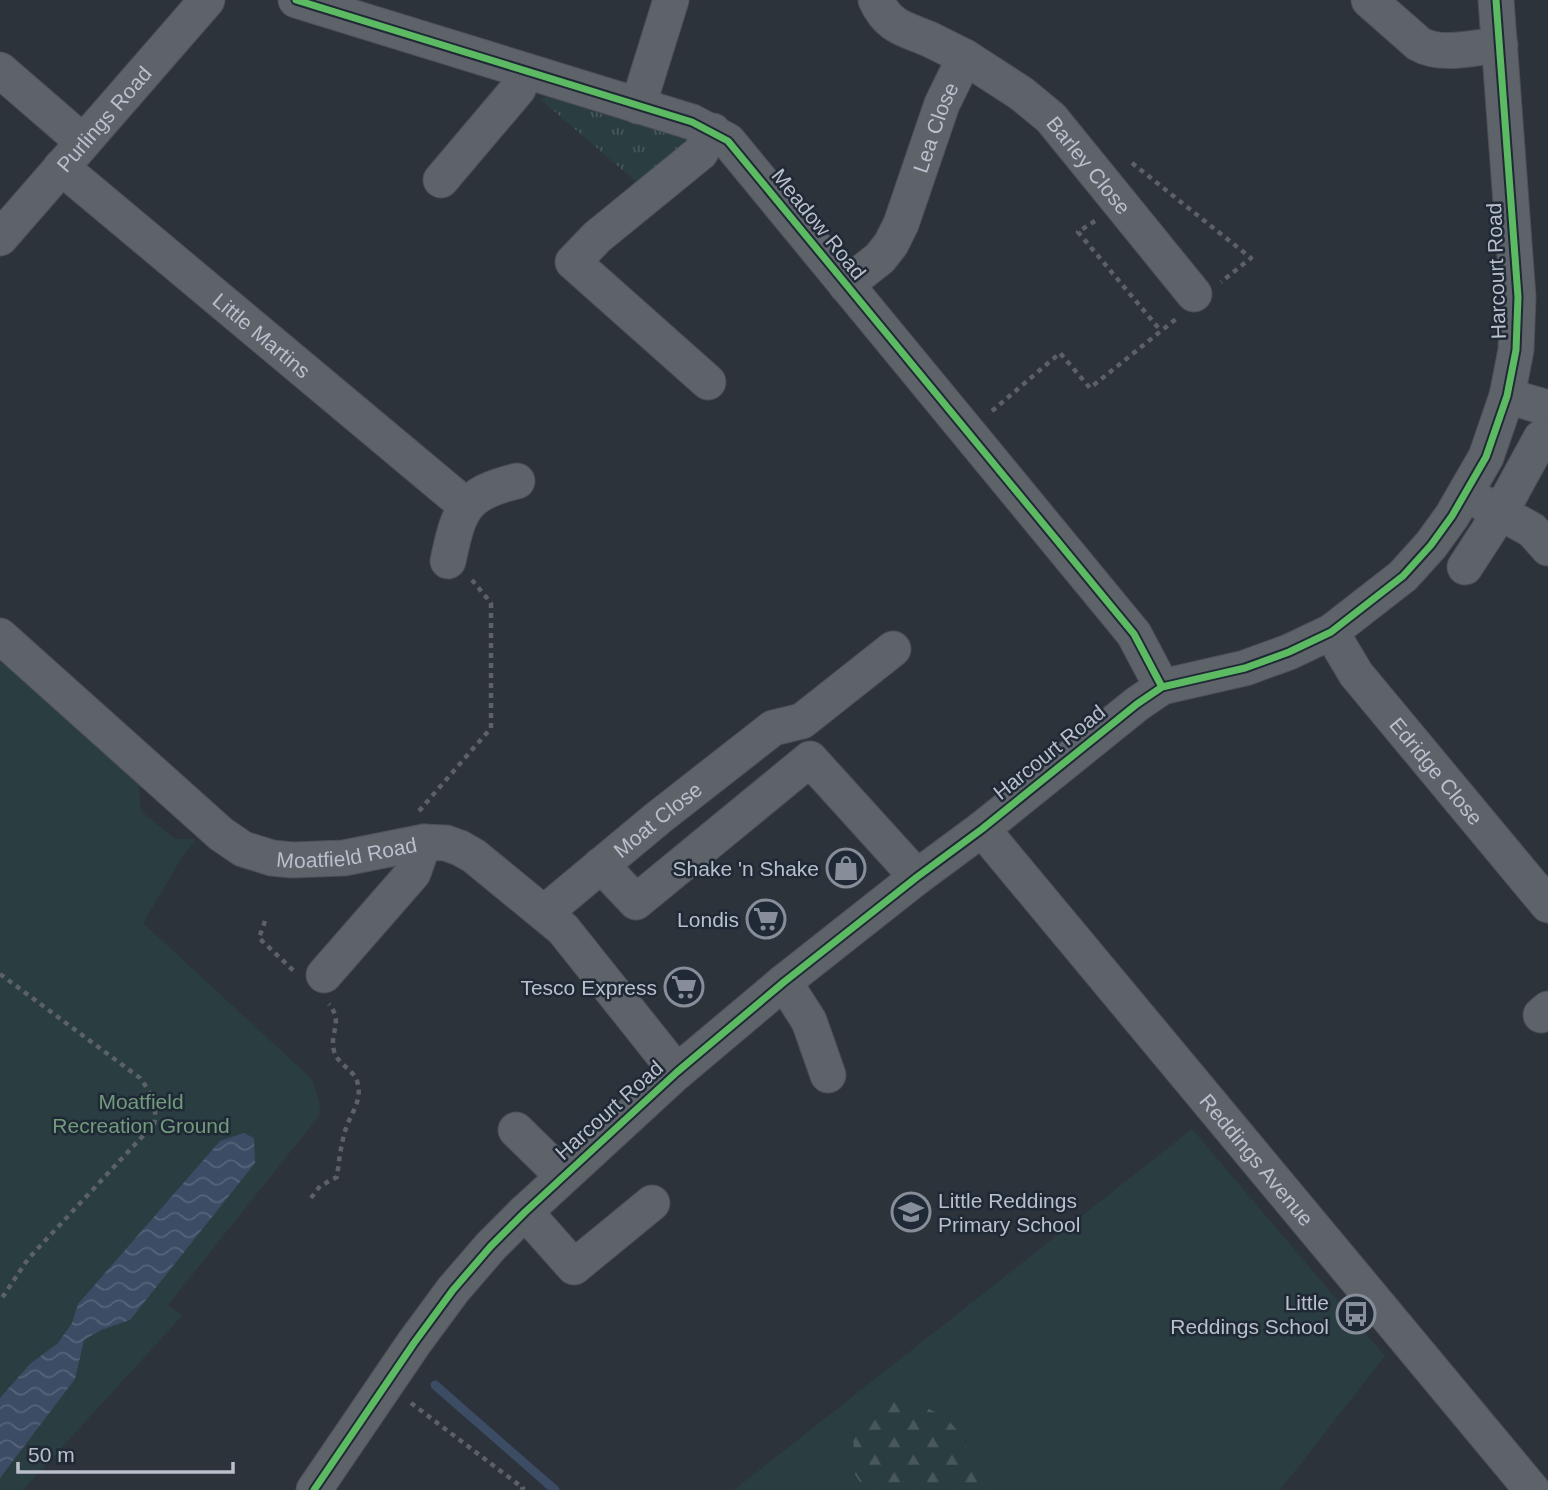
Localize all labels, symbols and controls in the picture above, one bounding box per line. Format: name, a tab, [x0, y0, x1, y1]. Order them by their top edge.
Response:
street label: Purlings Road	[52, 61, 156, 176]
street label: Lea Close	[908, 78, 962, 176]
street label: Barley Close	[1043, 111, 1136, 218]
street label: Meadow Road	[767, 164, 871, 284]
street label: Harcourt Road	[1482, 202, 1510, 340]
street label: Little Martins	[209, 288, 315, 382]
street label: Harcourt Road	[989, 700, 1109, 804]
street label: Edridge Close	[1386, 713, 1488, 829]
street label: Moat Close	[609, 777, 706, 862]
street label: Moatfield Road	[275, 832, 419, 872]
shop icon: Shake 'n Shake	[825, 847, 867, 889]
place label: Shake 'n Shake	[673, 857, 819, 880]
supermarket icon: Londis	[745, 898, 787, 940]
place label: Londis	[677, 908, 739, 931]
supermarket icon: Tesco Express	[663, 966, 705, 1008]
place label: Tesco Express	[520, 976, 657, 999]
street label: Harcourt Road	[551, 1056, 667, 1164]
street label: Reddings Avenue	[1196, 1089, 1318, 1230]
park label: Moatfield Recreation Ground	[52, 1090, 230, 1137]
place label: Little Reddings Primary School	[938, 1189, 1080, 1236]
school or university icon: Little Reddings Primary School	[890, 1191, 932, 1233]
place label: Little Reddings School	[1170, 1291, 1329, 1338]
bus stop icon: Little Reddings School	[1335, 1293, 1377, 1335]
scale bar	[18, 1430, 233, 1474]
text: 50 m	[28, 1443, 75, 1466]

